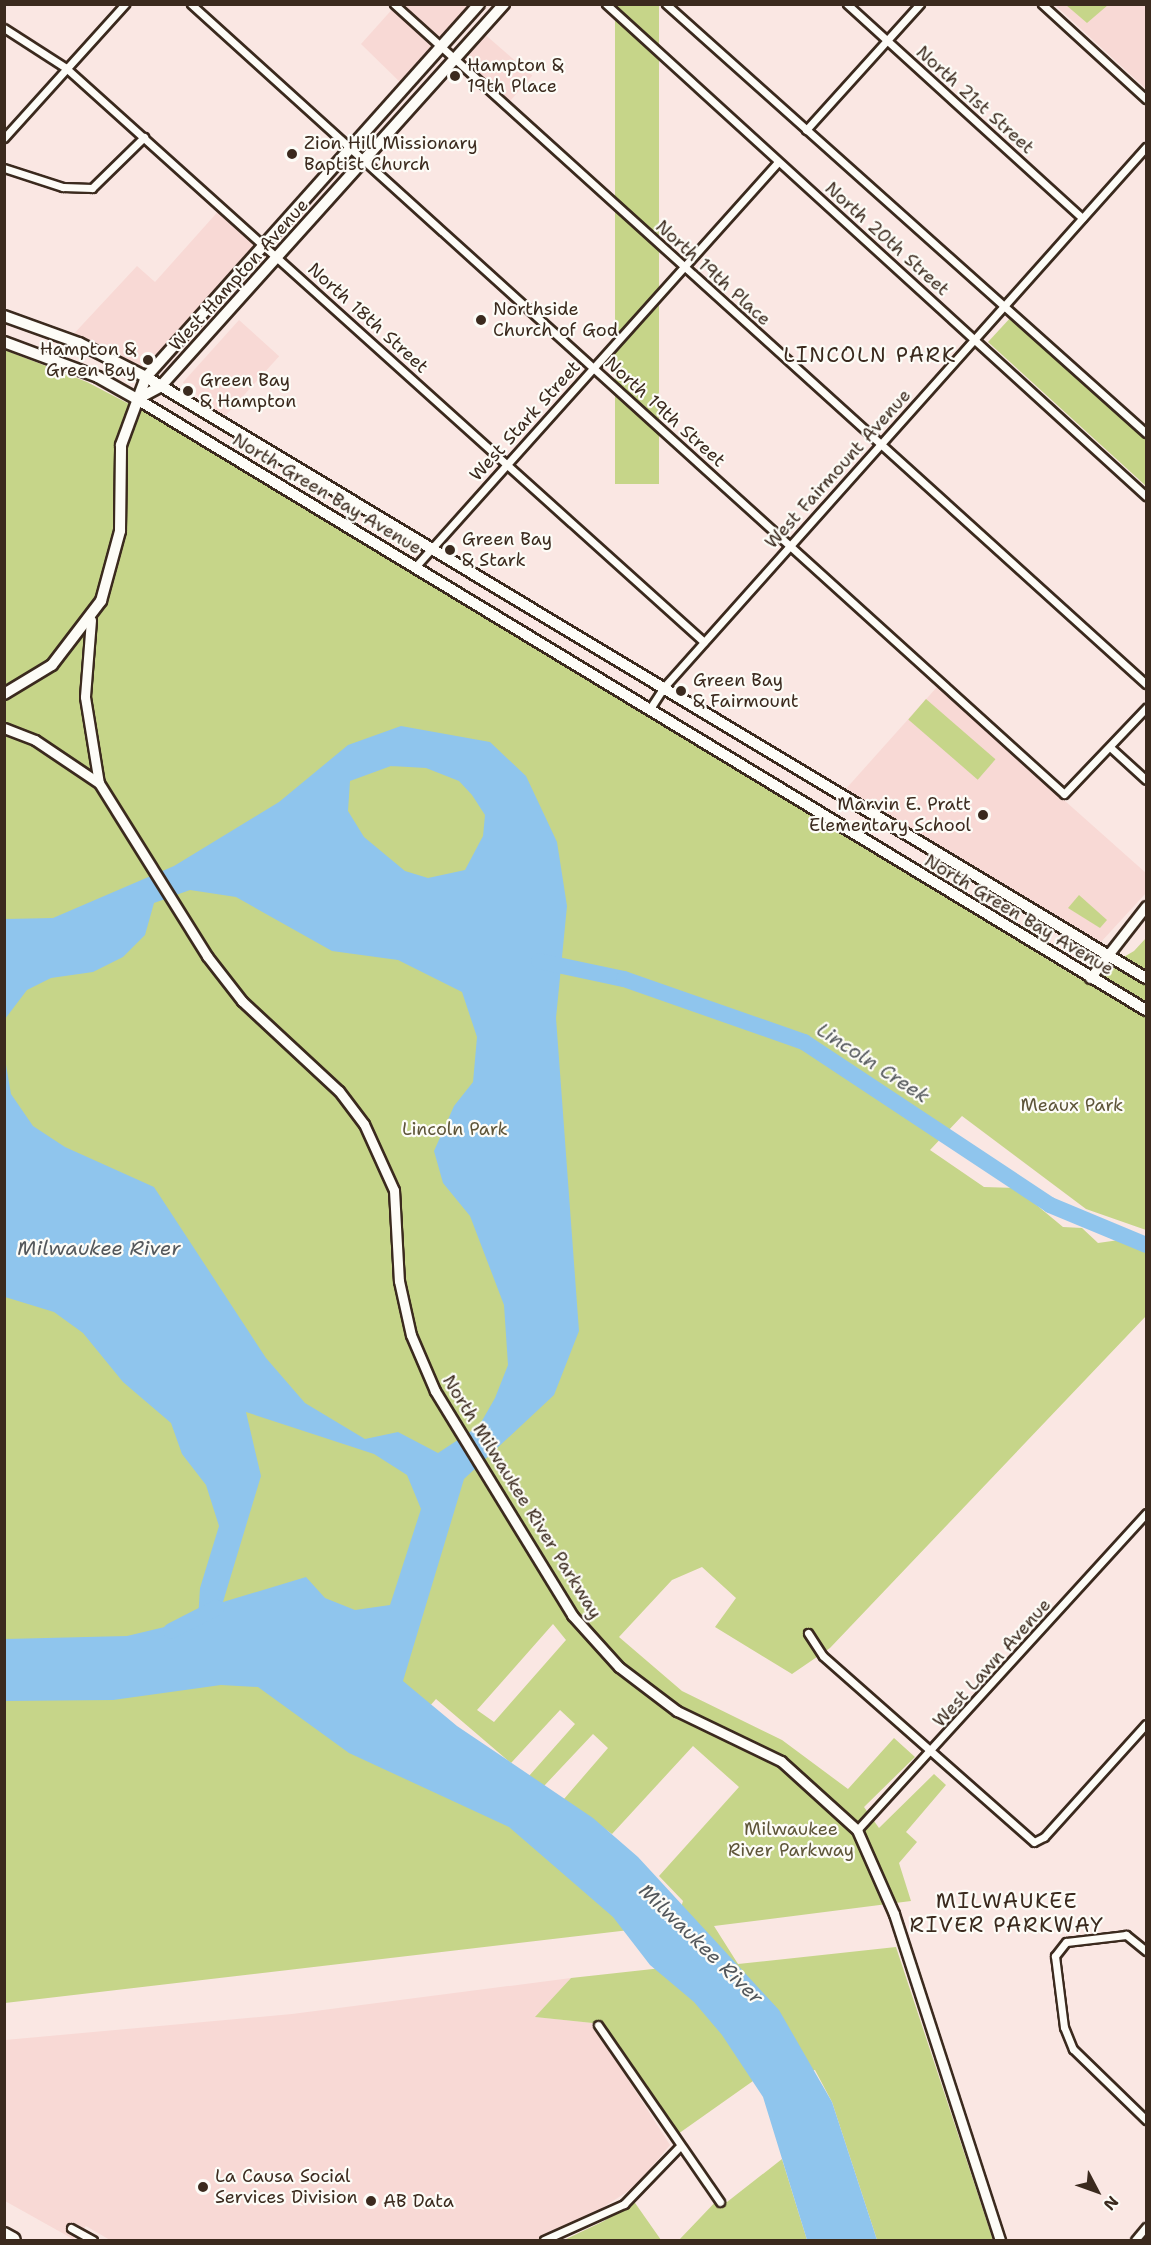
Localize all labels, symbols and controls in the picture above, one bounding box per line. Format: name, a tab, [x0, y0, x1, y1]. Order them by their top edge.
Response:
street label: North 21st Street	[912, 41, 1038, 159]
place label: Hampton & 19th Place	[467, 55, 563, 98]
marker: Hampton & 19th Place	[448, 69, 462, 83]
place label: Zion Hill Missionary Baptist Church	[304, 133, 478, 176]
marker: Zion Hill Missionary Baptist Church	[285, 147, 299, 161]
street label: North 20th Street	[820, 178, 954, 300]
street label: West Hampton Avenue	[165, 194, 313, 356]
street label: North 19th Place	[651, 216, 775, 330]
street label: North 18th Street	[303, 258, 433, 378]
place label: Northside Church of God	[493, 299, 618, 342]
marker: Northside Church of God	[474, 313, 488, 327]
place label: Hampton & Green Bay	[40, 339, 136, 382]
district label: LINCOLN PARK	[783, 342, 957, 368]
street label: North 19th Street	[600, 352, 730, 472]
marker: Hampton & Green Bay	[141, 353, 155, 367]
street label: West Stark Street	[465, 356, 585, 486]
place label: Green Bay & Hampton	[200, 370, 296, 412]
marker: Green Bay & Hampton	[181, 384, 195, 398]
street label: West Fairmount Avenue	[761, 385, 915, 553]
street label: North Green Bay Avenue	[229, 429, 425, 559]
place label: Green Bay & Stark	[462, 529, 552, 572]
marker: Green Bay & Stark	[443, 543, 457, 557]
place label: Green Bay & Fairmount	[693, 670, 799, 712]
marker: Green Bay & Fairmount	[674, 684, 688, 698]
place label: Marvin E. Pratt Elementary School	[809, 794, 971, 836]
marker: Marvin E. Pratt Elementary School	[976, 808, 990, 822]
street label: North Green Bay Avenue	[921, 850, 1117, 980]
water label: Lincoln Creek	[812, 1018, 934, 1108]
park label: Meaux Park	[1021, 1094, 1123, 1116]
park label: Lincoln Park	[402, 1118, 508, 1140]
water label: Milwaukee River	[17, 1236, 181, 1260]
street label: North Milwaukee River Parkway	[438, 1371, 606, 1623]
street label: West Lawn Avenue	[929, 1594, 1055, 1732]
park label: Milwaukee River Parkway	[728, 1819, 854, 1862]
water label: Milwaukee River	[634, 1879, 768, 2009]
district label: MILWAUKEE RIVER PARKWAY	[910, 1888, 1104, 1938]
north arrow	[1067, 2161, 1127, 2221]
place label: La Causa Social Services Division	[215, 2166, 358, 2208]
marker: La Causa Social Services Division	[196, 2180, 210, 2194]
place label: AB Data	[383, 2190, 454, 2212]
text: N	[1099, 2191, 1123, 2215]
marker: AB Data	[364, 2194, 378, 2208]

